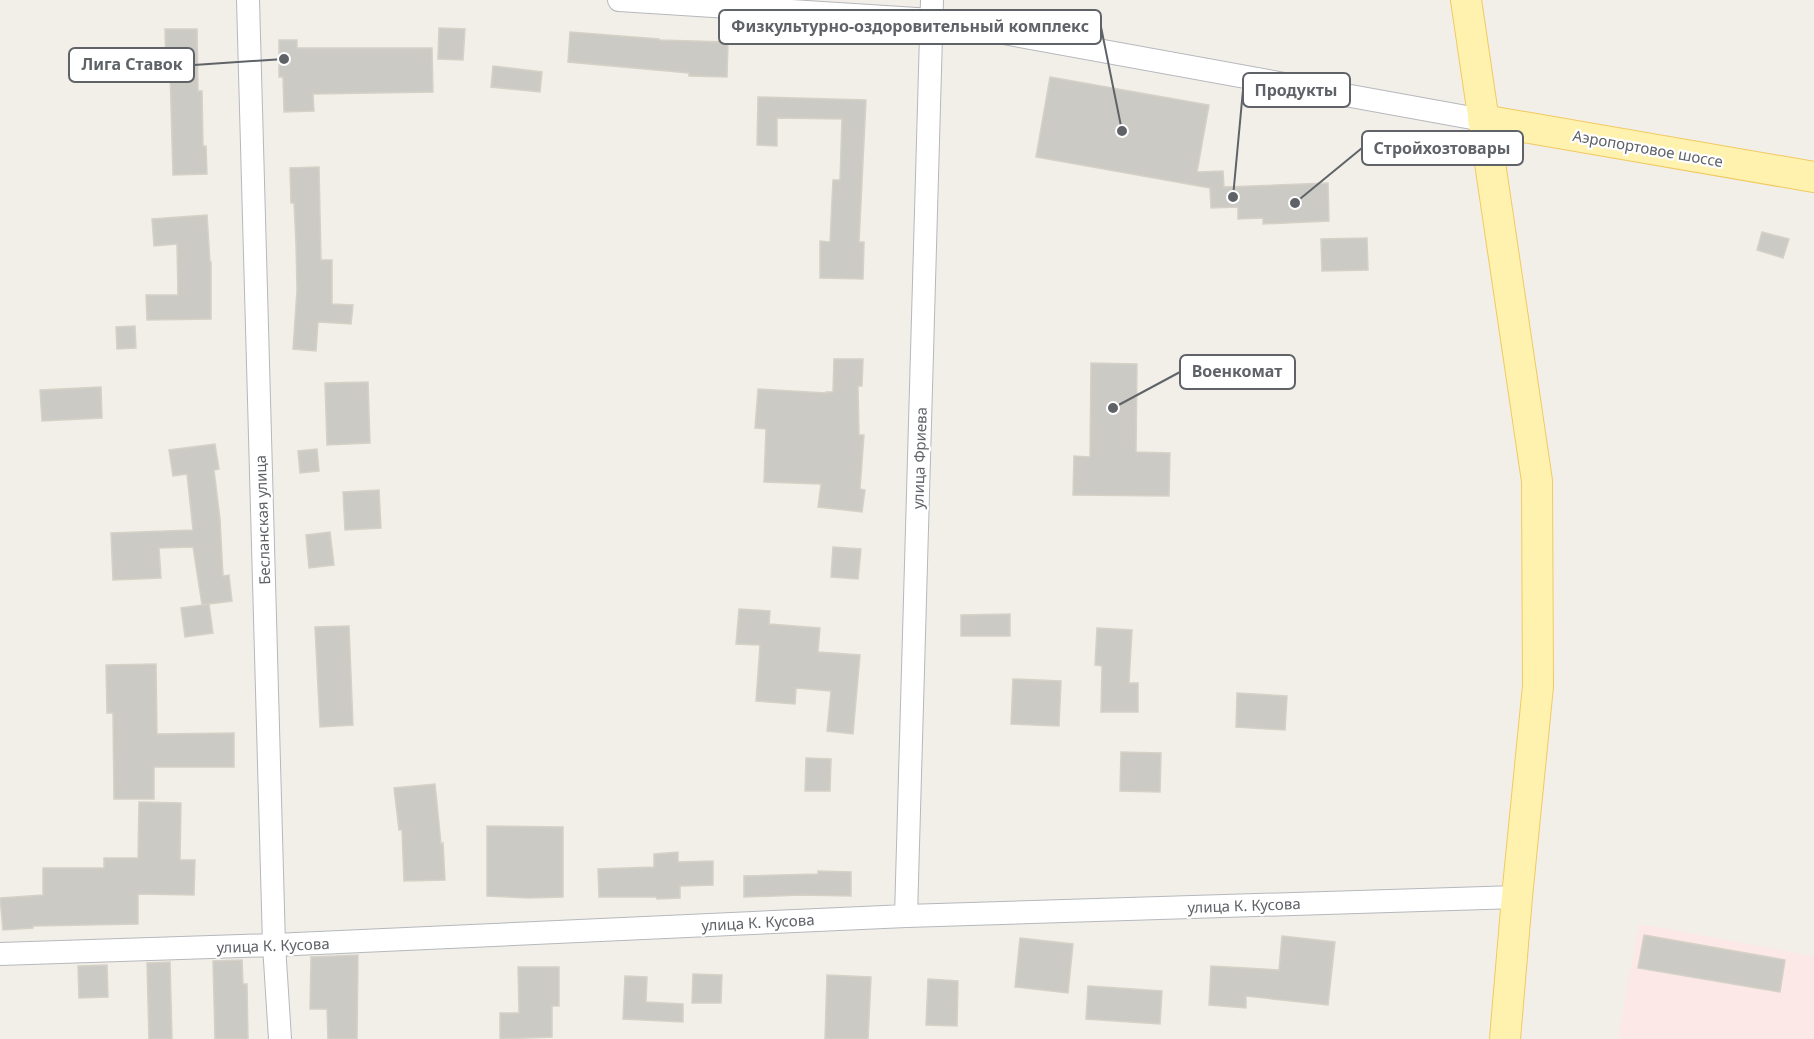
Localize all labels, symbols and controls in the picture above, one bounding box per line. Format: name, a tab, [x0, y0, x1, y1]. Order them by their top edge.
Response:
callout: Физкультурно-оздоровительный комплекс	[719, 10, 1101, 44]
text: Физкультурно-оздоровительный комплекс	[731, 15, 1089, 37]
callout: Лига Ставок	[69, 48, 194, 82]
text: Лига Ставок	[81, 53, 183, 75]
callout: Продукты	[1243, 73, 1350, 107]
text: Продукты	[1254, 79, 1338, 101]
street label: Аэропортовое шоссе	[1571, 125, 1725, 171]
callout: Стройхозтовары	[1362, 131, 1523, 165]
text: Стройхозтовары	[1374, 137, 1510, 159]
callout: Военкомат	[1180, 355, 1295, 389]
text: Военкомат	[1192, 360, 1282, 382]
street label: улица Фриева	[907, 407, 931, 509]
street label: Бесланская улица	[250, 455, 274, 585]
street label: улица К. Кусова	[1187, 893, 1301, 917]
street label: улица К. Кусова	[701, 909, 815, 935]
street label: улица К. Кусова	[216, 933, 330, 957]

